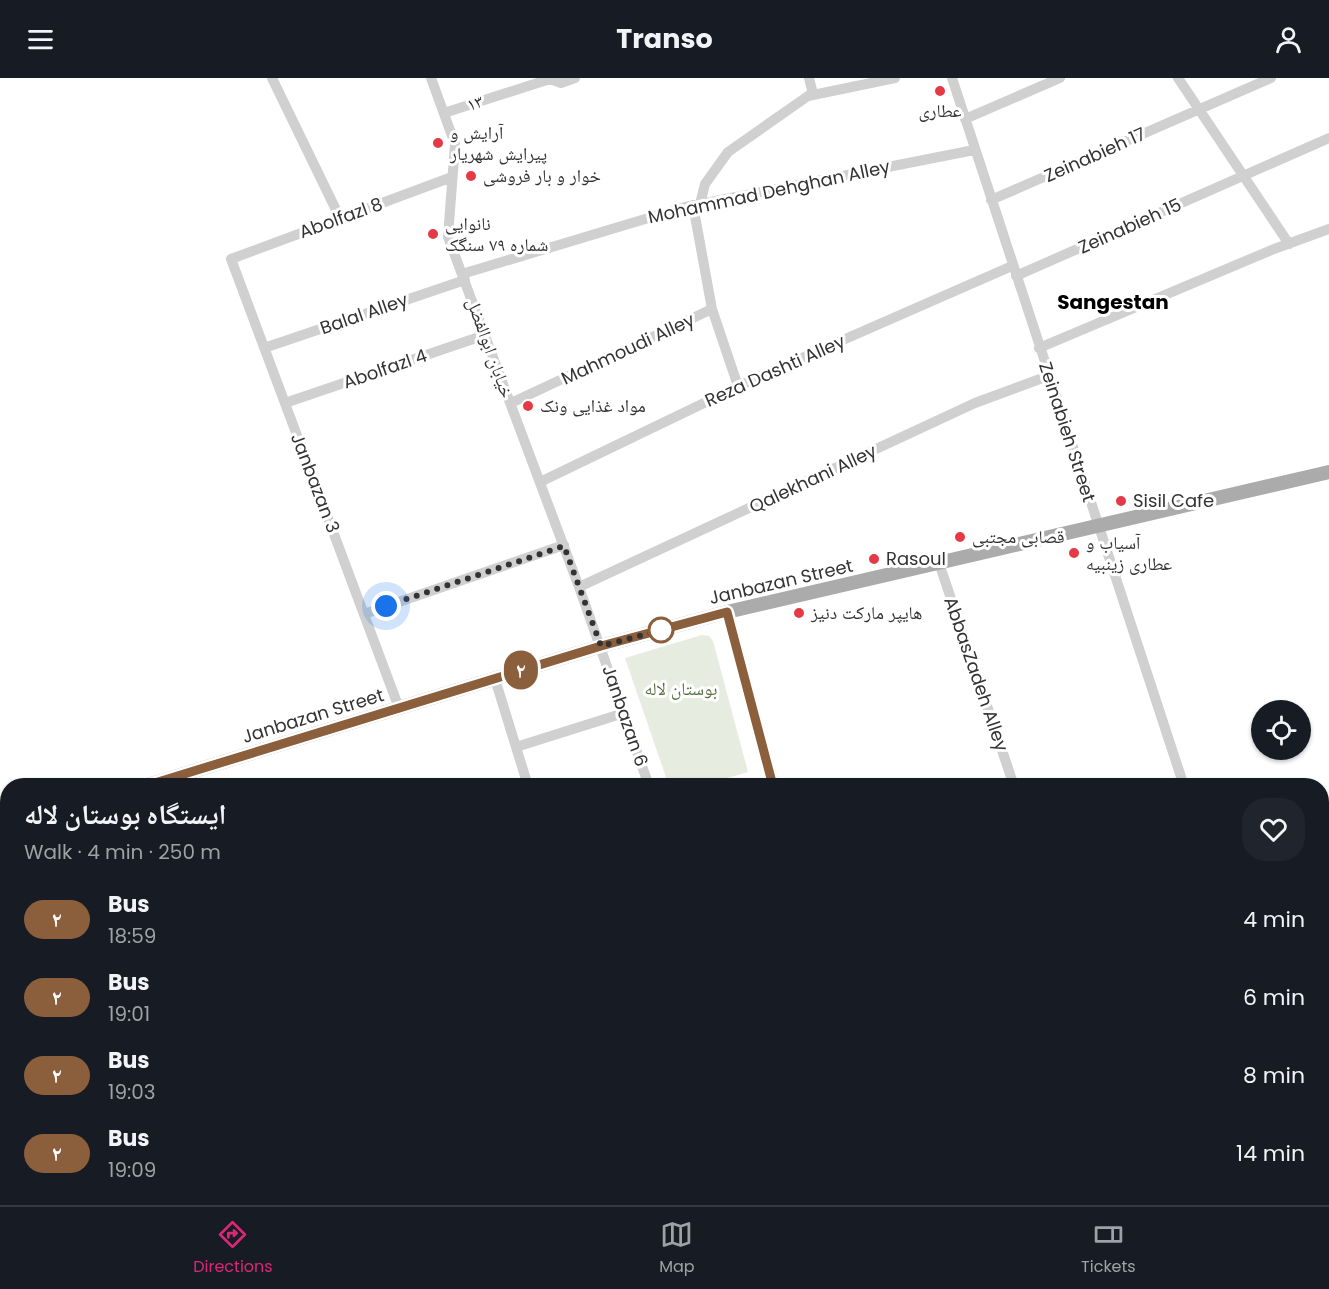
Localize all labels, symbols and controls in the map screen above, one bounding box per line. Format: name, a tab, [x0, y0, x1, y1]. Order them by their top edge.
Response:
text: Transo	[616, 20, 713, 57]
icon: menu	[24, 23, 57, 56]
icon: person	[1272, 23, 1305, 56]
marker: عطاری	[933, 84, 947, 98]
street label: ۱۳	[463, 88, 486, 117]
place label: عطاری	[918, 98, 962, 123]
place label: آرایش و پیرایش شهریار	[449, 120, 547, 166]
street label: Zeinabieh 17	[1040, 121, 1150, 188]
marker: آرایش و پیرایش شهریار	[431, 136, 445, 150]
street label: Mohammad Dehghan Alley	[646, 154, 892, 229]
place label: خوار و بار فروشی	[483, 163, 601, 188]
marker: خوار و بار فروشی	[464, 169, 478, 183]
street label: Abolfazl 8	[296, 191, 386, 244]
street label: Zeinabieh 15	[1074, 192, 1185, 259]
place label: نانوایی شماره ۷۹ سنگک	[445, 211, 548, 257]
marker: نانوایی شماره ۷۹ سنگک	[426, 227, 440, 241]
street label: Balal Alley	[317, 287, 411, 340]
district label: Sangestan	[1057, 288, 1169, 316]
street label: خیابان ابوالفضل	[461, 294, 520, 401]
street label: Mahmoudi Alley	[557, 307, 699, 390]
street label: Reza Dashti Alley	[701, 328, 849, 413]
street label: Abolfazl 4	[340, 343, 430, 395]
street label: Zeinabieh Street	[1033, 359, 1102, 505]
place label: مواد غذایی ونک	[540, 393, 646, 418]
marker: مواد غذایی ونک	[521, 399, 535, 413]
street label: Janbazan 3	[285, 429, 346, 536]
street label: Qalekhani Alley	[745, 438, 881, 519]
place label: Sisil Cafe	[1133, 488, 1214, 513]
marker: Sisil Cafe	[1114, 494, 1128, 508]
place label: قصابی مجتبی	[972, 524, 1065, 549]
marker: قصابی مجتبی	[953, 530, 967, 544]
place label: آسیاب و عطاری زینبیه	[1086, 530, 1172, 576]
place label: Rasoul	[886, 546, 946, 571]
marker: آسیاب و عطاری زینبیه	[1067, 546, 1081, 560]
marker: Rasoul	[867, 552, 881, 566]
street label: Janbazan Street	[706, 553, 855, 610]
your location	[371, 591, 401, 621]
street label: AbbasZadeh Alley	[938, 593, 1015, 754]
place label: هایپر مارکت دنیز	[810, 600, 922, 625]
marker: هایپر مارکت دنیز	[792, 606, 806, 620]
unlabelled marker	[648, 617, 674, 643]
line badge: ۲	[502, 650, 540, 690]
text: ۲	[516, 656, 526, 685]
street label: Janbazan 6	[596, 662, 654, 770]
park label: بوستان لاله	[645, 676, 717, 701]
street label: Janbazan Street	[239, 682, 387, 749]
map controls	[1251, 700, 1311, 760]
button: locate	[1251, 700, 1311, 760]
text: ایستگاه بوستان لاله	[24, 795, 227, 834]
button: heart	[1242, 798, 1305, 861]
text: Walk · 4 min · 250 m	[24, 838, 221, 866]
text: Bus	[108, 889, 150, 920]
text: 4 min	[1243, 904, 1305, 935]
text: ۲	[52, 905, 62, 934]
text: 18:59	[108, 922, 156, 950]
text: Bus	[108, 967, 150, 998]
text: 6 min	[1243, 982, 1305, 1013]
text: ۲	[52, 983, 62, 1012]
text: 19:01	[108, 1000, 150, 1028]
text: Bus	[108, 1045, 150, 1076]
text: 8 min	[1243, 1060, 1305, 1091]
text: ۲	[52, 1061, 62, 1090]
text: 19:03	[108, 1078, 156, 1106]
text: Bus	[108, 1123, 150, 1154]
text: 14 min	[1236, 1138, 1305, 1169]
text: ۲	[52, 1139, 62, 1168]
text: 19:09	[108, 1156, 156, 1184]
tab: Directions	[193, 1218, 273, 1279]
tab: Map	[659, 1218, 695, 1279]
tab: Tickets	[1081, 1218, 1136, 1279]

